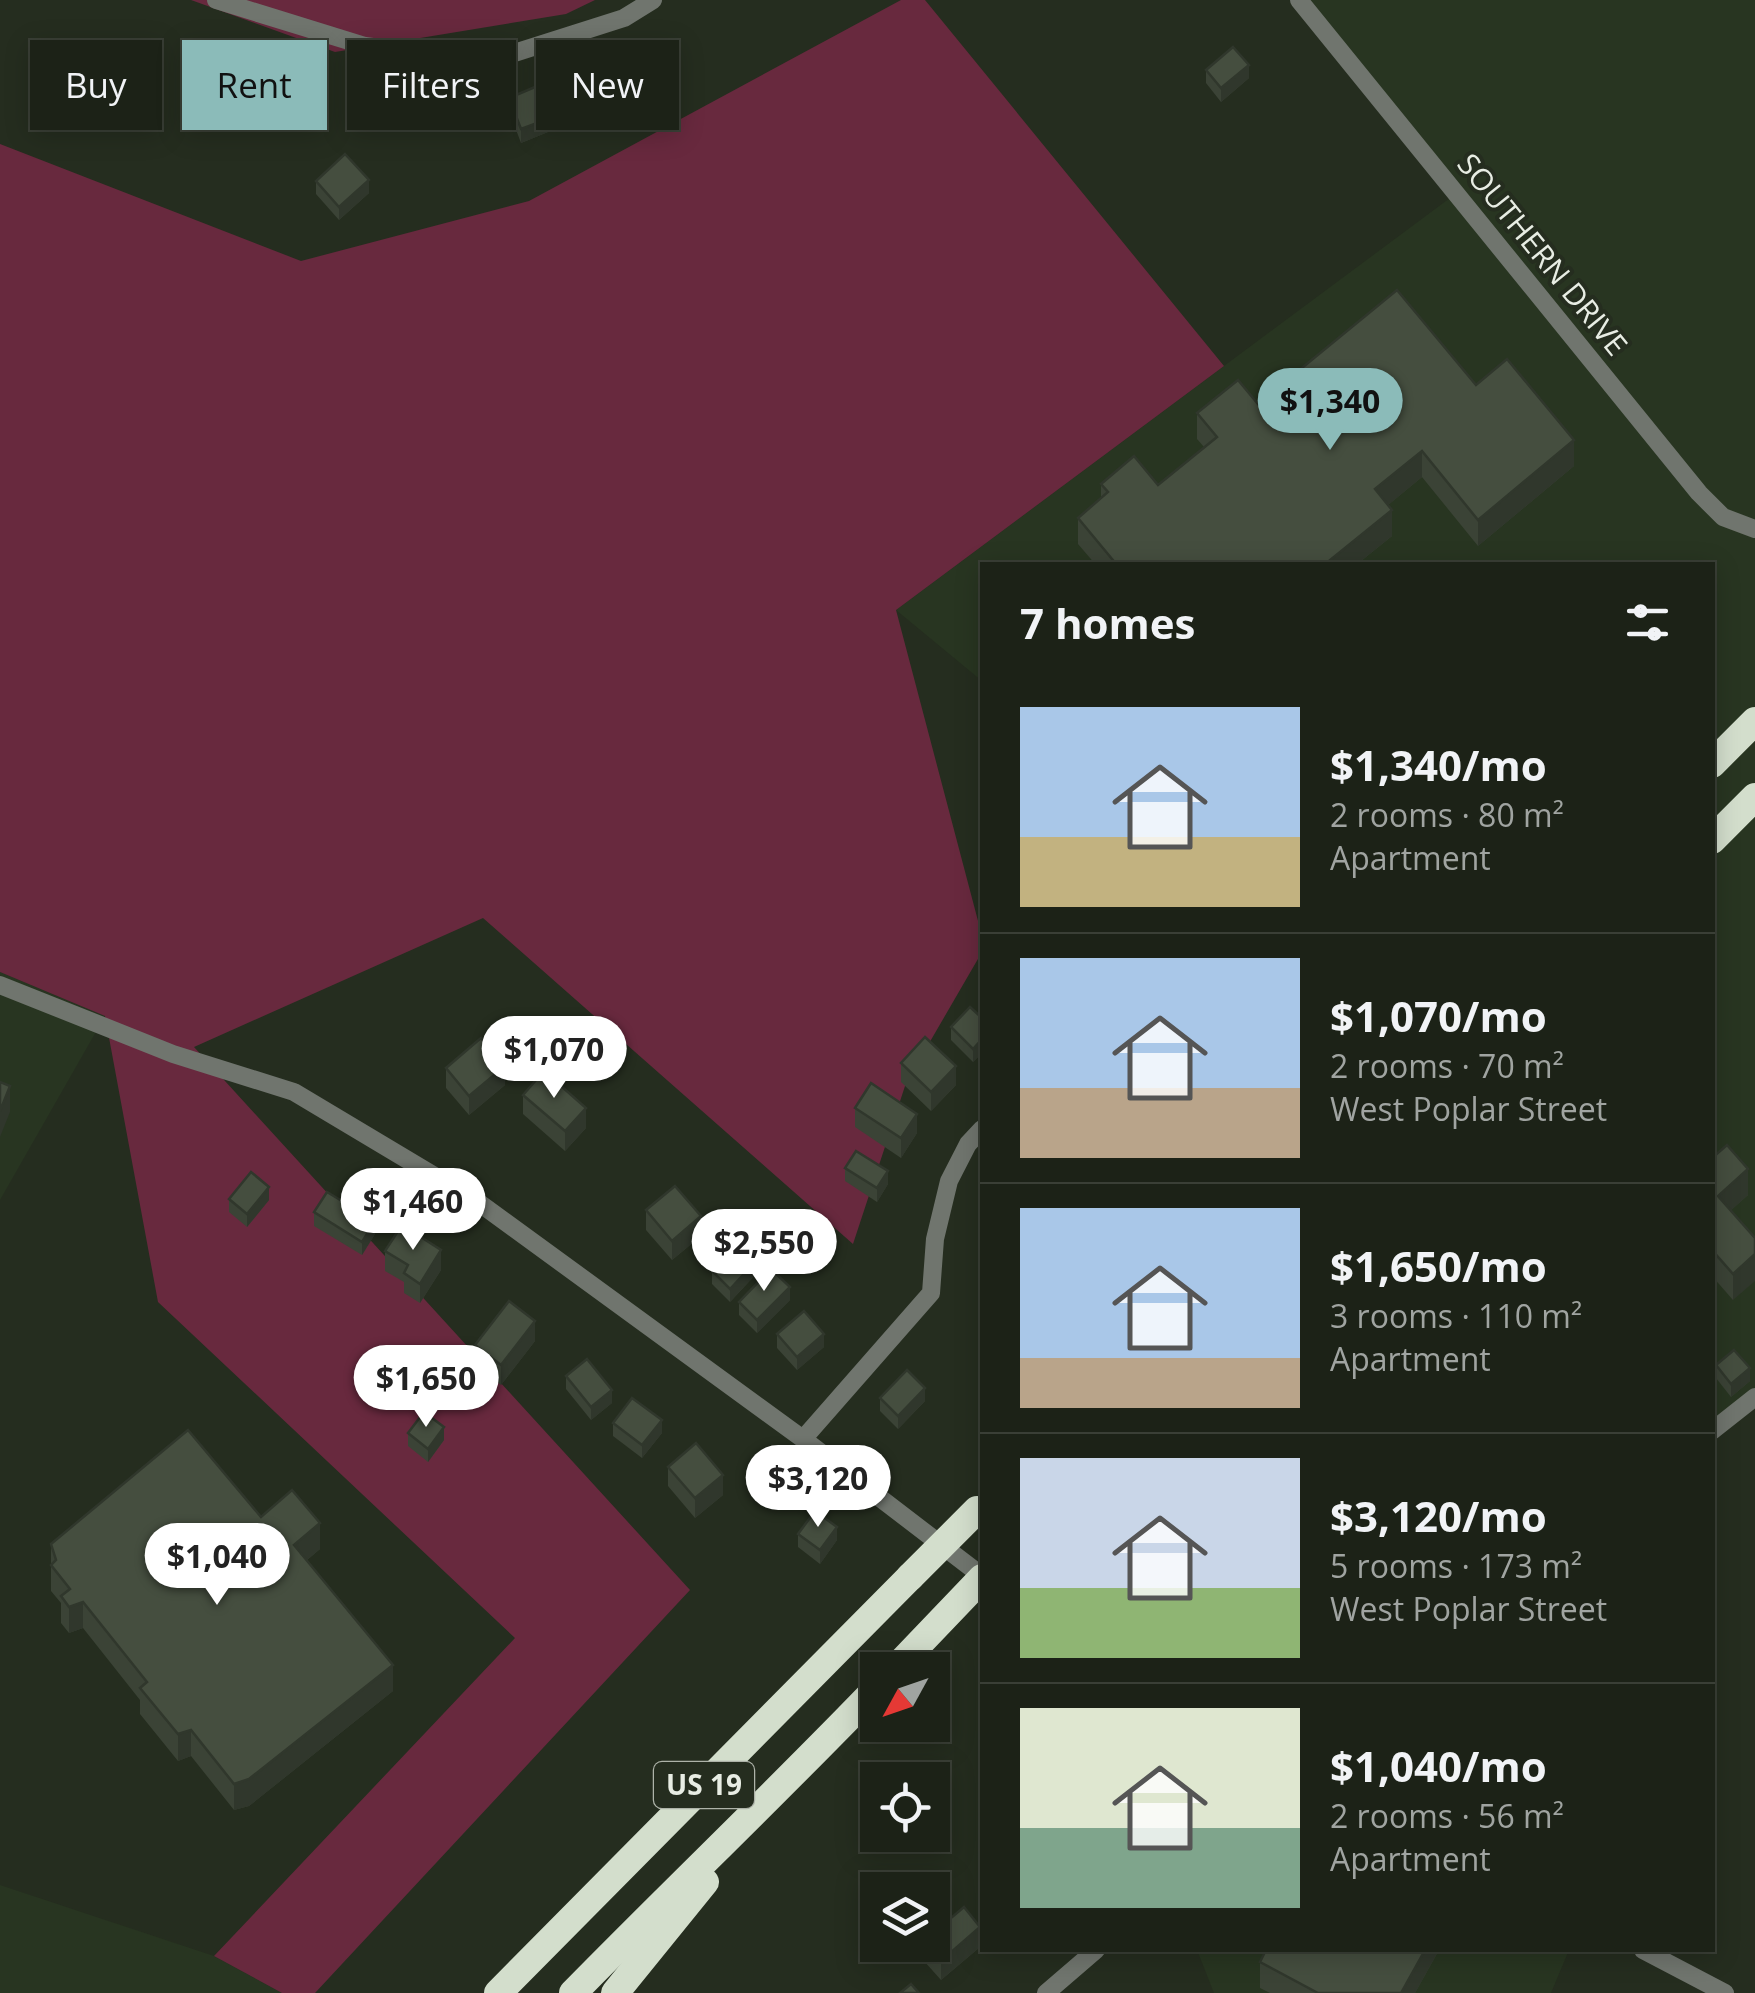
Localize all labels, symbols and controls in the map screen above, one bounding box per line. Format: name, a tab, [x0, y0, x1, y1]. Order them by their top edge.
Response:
chip: Buy	[30, 40, 162, 130]
chip: Rent	[182, 40, 327, 130]
chip: Filters	[347, 40, 516, 130]
chip: New	[536, 40, 679, 130]
street label: SOUTHERN DRIVE	[1449, 144, 1637, 364]
pin: $1,340	[1249, 368, 1411, 453]
text: $1,340	[1280, 379, 1380, 422]
text: 7 homes	[1020, 594, 1195, 651]
icon: filters	[1620, 595, 1675, 650]
text: $1,340/mo	[1330, 736, 1547, 793]
icon: home	[1100, 747, 1220, 867]
text: 2 rooms · 80 m²	[1330, 793, 1564, 836]
text: Apartment	[1330, 836, 1491, 879]
text: $1,070/mo	[1330, 987, 1547, 1044]
icon: home	[1100, 998, 1220, 1118]
pin: $1,070	[473, 1016, 635, 1101]
text: $1,070	[504, 1027, 604, 1070]
text: 2 rooms · 70 m²	[1330, 1044, 1564, 1087]
text: West Poplar Street	[1330, 1087, 1607, 1130]
pin: $1,460	[332, 1168, 494, 1253]
text: $1,460	[363, 1179, 463, 1222]
pin: $2,550	[683, 1209, 845, 1294]
text: $2,550	[714, 1220, 814, 1263]
text: $1,650/mo	[1330, 1237, 1547, 1294]
icon: home	[1100, 1248, 1220, 1368]
text: 3 rooms · 110 m²	[1330, 1294, 1582, 1337]
text: Apartment	[1330, 1337, 1491, 1380]
pin: $1,650	[345, 1345, 507, 1430]
text: $1,650	[376, 1356, 476, 1399]
pin: $3,120	[737, 1445, 899, 1530]
text: $3,120	[768, 1456, 868, 1499]
text: $3,120/mo	[1330, 1487, 1547, 1544]
icon: home	[1100, 1498, 1220, 1618]
pin: $1,040	[136, 1523, 298, 1608]
text: $1,040	[167, 1534, 267, 1577]
text: 5 rooms · 173 m²	[1330, 1544, 1582, 1587]
text: West Poplar Street	[1330, 1587, 1607, 1630]
north arrow	[860, 1652, 950, 1742]
map controls	[860, 1652, 950, 1962]
text: $1,040/mo	[1330, 1737, 1547, 1794]
icon: home	[1100, 1748, 1220, 1868]
road number: US 19	[654, 1762, 754, 1808]
button: locate	[860, 1762, 950, 1852]
text: 2 rooms · 56 m²	[1330, 1794, 1564, 1837]
text: Apartment	[1330, 1837, 1491, 1880]
button: layers	[860, 1872, 950, 1962]

